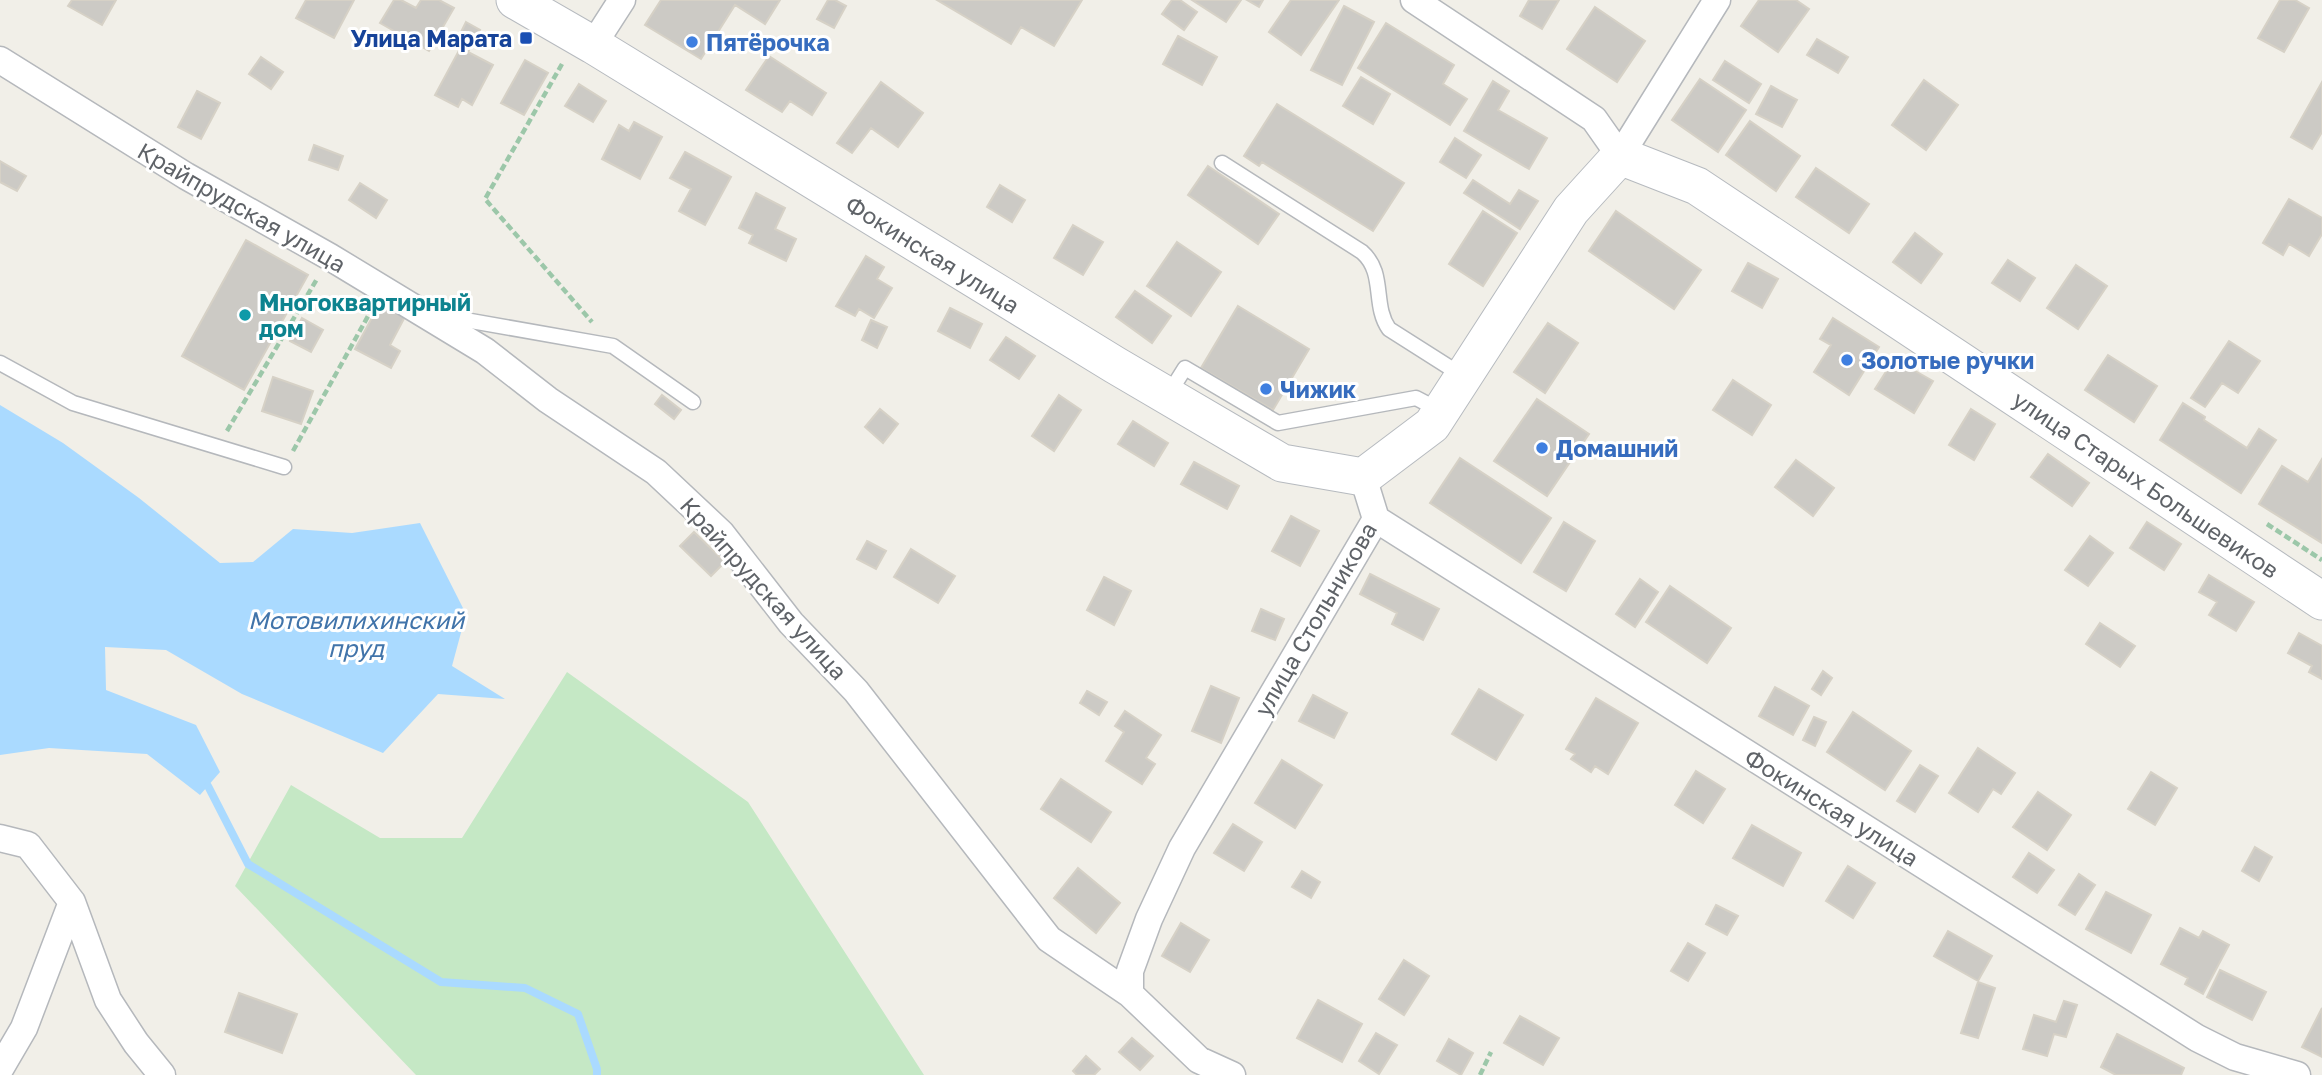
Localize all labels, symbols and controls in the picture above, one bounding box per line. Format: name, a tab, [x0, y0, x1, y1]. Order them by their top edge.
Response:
place label: Улица Марата	[351, 24, 512, 52]
place label: Пятёрочка	[706, 28, 830, 56]
marker: Улица Марата	[518, 30, 534, 46]
marker: Пятёрочка	[684, 34, 700, 50]
street label: Крайпрудская улица	[133, 136, 351, 278]
street label: Фокинская улица	[841, 189, 1025, 319]
place label: Многоквартирный дом	[259, 288, 471, 342]
marker: Многоквартирный дом	[237, 307, 253, 323]
place label: Золотые ручки	[1861, 346, 2034, 374]
marker: Золотые ручки	[1839, 352, 1855, 368]
place label: Чижик	[1280, 375, 1357, 403]
marker: Чижик	[1258, 381, 1274, 397]
street label: улица Старых Большевиков	[2008, 384, 2284, 584]
place label: Домашний	[1556, 434, 1678, 462]
marker: Домашний	[1534, 440, 1550, 456]
street label: Крайпрудская улица	[675, 491, 853, 685]
street label: улица Стольникова	[1248, 517, 1382, 721]
water label: Мотовилихинский пруд	[248, 605, 465, 663]
street label: Фокинская улица	[1740, 742, 1924, 872]

